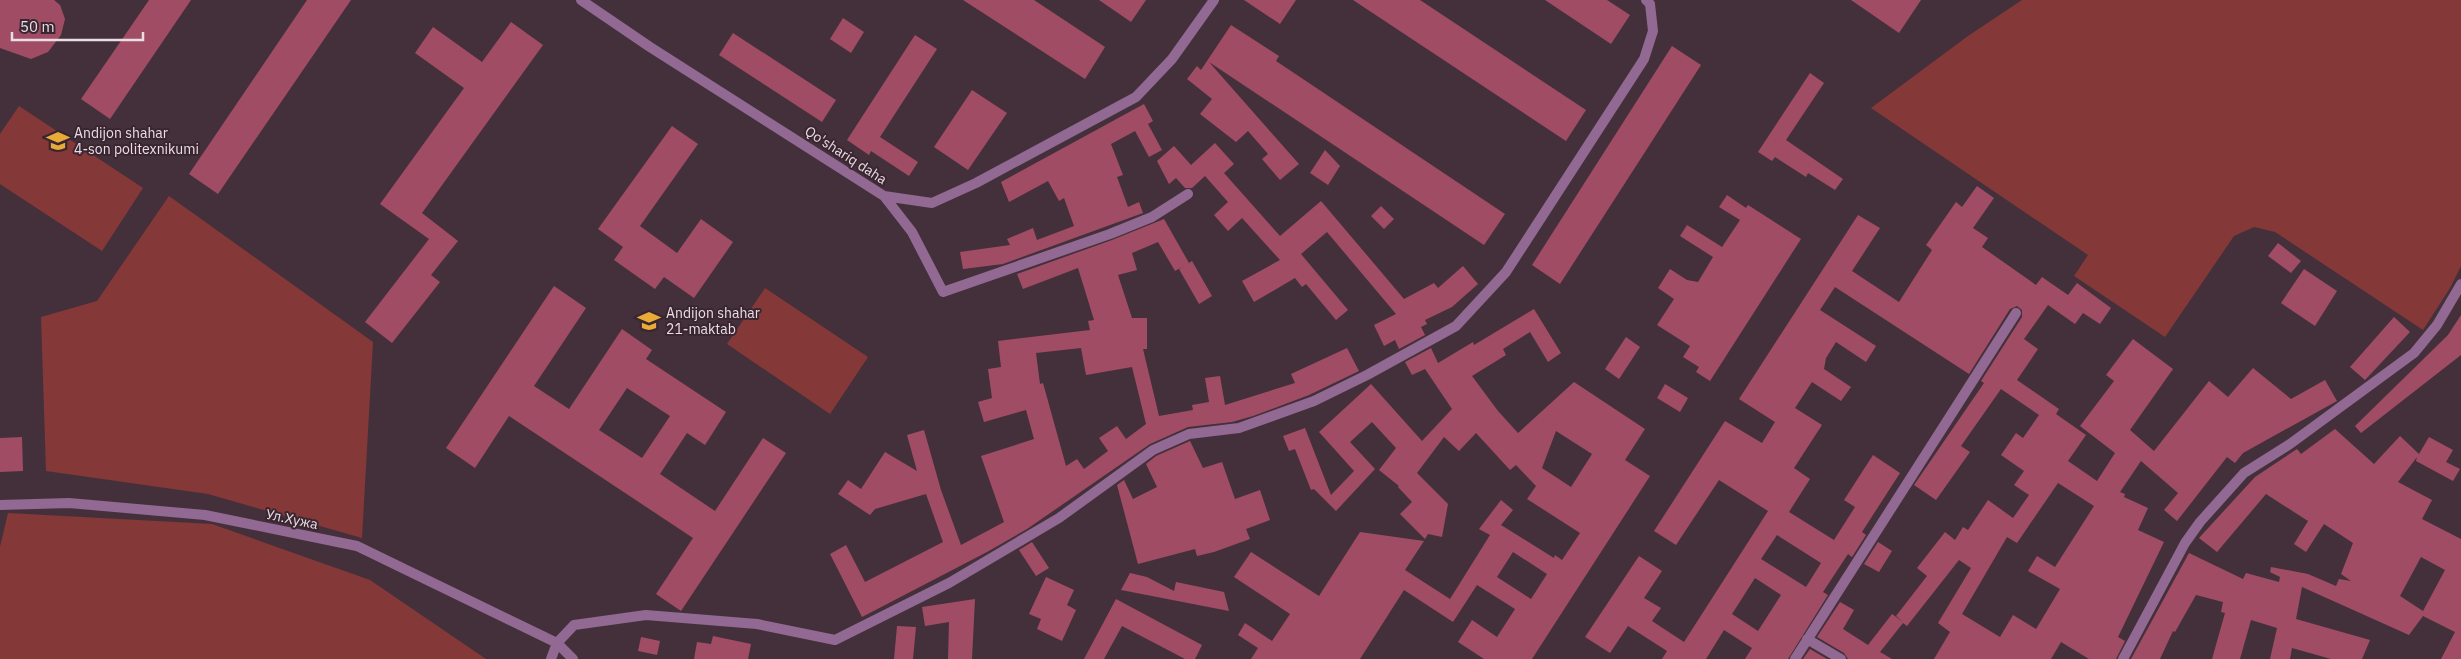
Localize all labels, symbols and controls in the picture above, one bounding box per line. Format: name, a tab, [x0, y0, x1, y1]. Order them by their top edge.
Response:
scale bar	[12, 10, 144, 42]
text: 50 m	[20, 17, 55, 36]
street label: Qo'shariq daha	[802, 122, 891, 188]
place label: Andijon shahar 4-son politexnikumi	[74, 124, 199, 158]
school or university icon: Andijon shahar 4-son politexnikumi	[45, 128, 71, 154]
place label: Andijon shahar 21-maktab	[666, 304, 760, 338]
school or university icon: Andijon shahar 21-maktab	[636, 308, 662, 334]
street label: Ул.Хужа	[264, 505, 320, 533]

